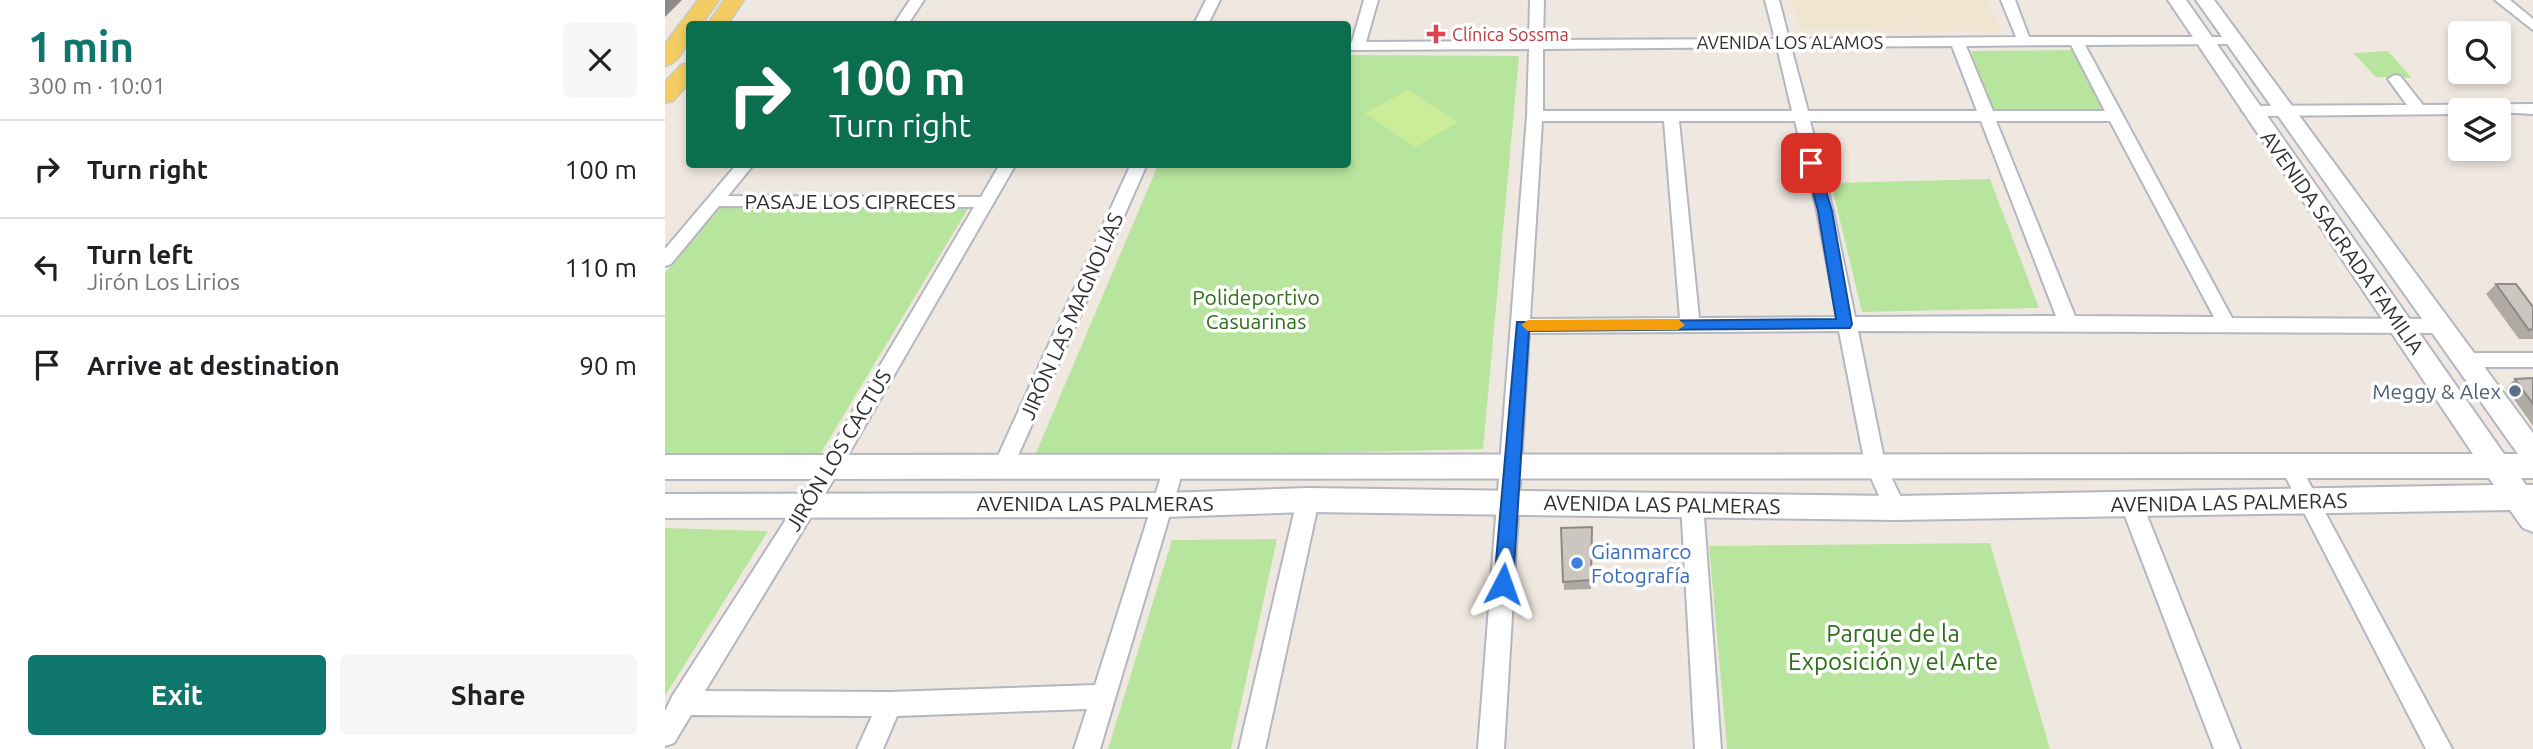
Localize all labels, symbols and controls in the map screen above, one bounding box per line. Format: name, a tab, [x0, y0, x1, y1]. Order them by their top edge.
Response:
map controls	[2448, 21, 2511, 161]
button: search	[2448, 21, 2511, 84]
text: 1 min	[28, 23, 134, 70]
button: close	[563, 23, 637, 97]
marker: Clínica Sossma	[1426, 24, 1446, 44]
place label: Clínica Sossma	[1452, 24, 1569, 44]
street label: AVENIDA LOS ALAMOS	[1697, 32, 1883, 52]
icon: right	[714, 49, 805, 140]
text: 100 m	[829, 49, 966, 104]
text: 300 m · 10:01	[28, 73, 166, 98]
button: layers	[2448, 98, 2511, 161]
text: Turn right	[829, 107, 971, 143]
street label: AVENIDA SAGRADA FAMILIA	[2257, 126, 2430, 359]
pin	[1781, 133, 1841, 193]
icon: arrive	[1792, 144, 1830, 182]
icon: right	[28, 150, 66, 188]
text: Turn right	[87, 155, 208, 184]
text: 100 m	[565, 155, 637, 184]
street label: PASAJE LOS CIPRECES	[744, 189, 956, 213]
street label: JIRÓN LAS MAGNOLIAS	[1015, 209, 1127, 423]
text: Turn left	[87, 240, 193, 269]
icon: left	[28, 248, 66, 286]
text: 110 m	[565, 253, 637, 282]
text: Jirón Los Lirios	[87, 269, 240, 294]
park label: Polideportivo Casuarinas	[1192, 285, 1320, 333]
icon: arrive	[28, 346, 66, 384]
text: Arrive at destination	[87, 351, 340, 380]
text: 90 m	[579, 351, 637, 380]
street label: JIRÓN LOS CACTUS	[780, 365, 896, 535]
place label: Meggy & Alex	[2372, 379, 2501, 403]
marker: Meggy & Alex	[2507, 383, 2523, 399]
street label: AVENIDA LAS PALMERAS	[2110, 488, 2348, 516]
street label: AVENIDA LAS PALMERAS	[1543, 490, 1781, 518]
street label: AVENIDA LAS PALMERAS	[977, 491, 1213, 515]
place label: Gianmarco Fotografía	[1591, 539, 1692, 587]
position arrow	[1466, 547, 1540, 621]
marker: Gianmarco Fotografía	[1569, 555, 1585, 571]
park label: Parque de la Exposición y el Arte	[1788, 620, 1998, 675]
button: Exit	[28, 655, 326, 735]
button: Share	[340, 655, 637, 735]

